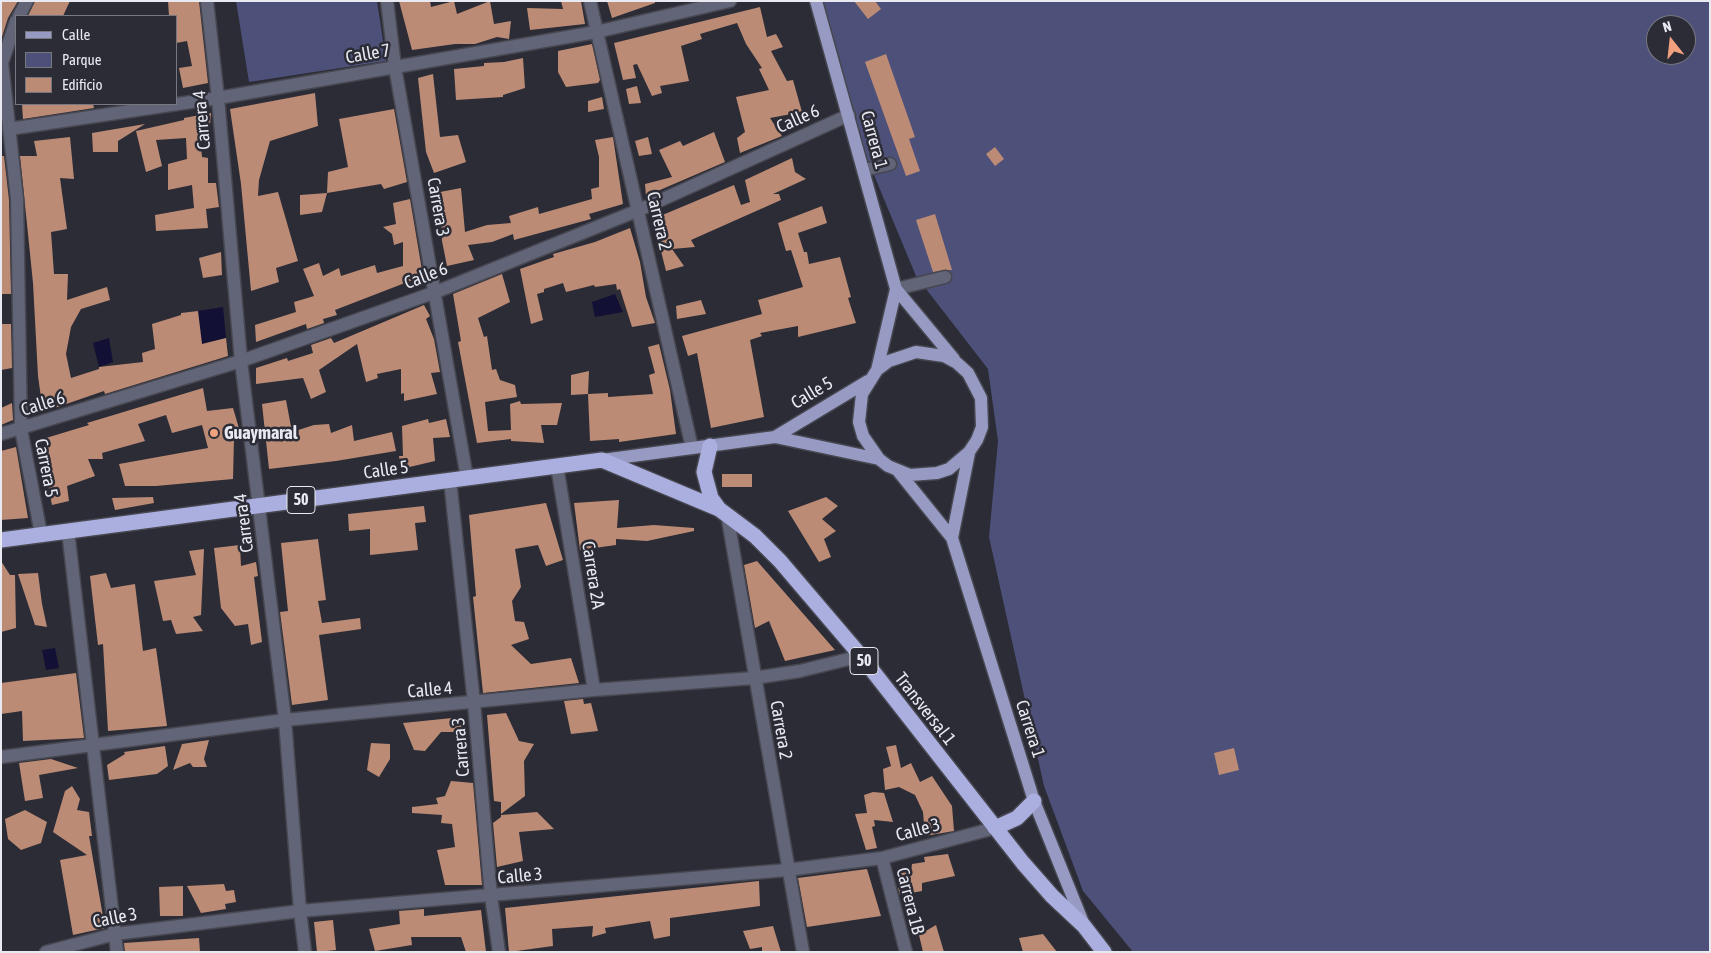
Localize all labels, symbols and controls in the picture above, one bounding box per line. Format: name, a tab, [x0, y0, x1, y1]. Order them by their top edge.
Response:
legend	[15, 15, 178, 105]
north arrow	[1646, 15, 1696, 65]
text: N	[1661, 18, 1673, 35]
text: Calle	[62, 26, 90, 43]
street label: Calle 7	[344, 39, 392, 69]
text: Parque	[62, 51, 102, 68]
text: Edificio	[62, 76, 103, 93]
street label: Carrera 4	[189, 89, 215, 151]
street label: Calle 6	[773, 100, 823, 138]
street label: Carrera 1	[856, 108, 892, 172]
street label: Carrera 3	[422, 176, 454, 238]
street label: Carrera 2	[642, 190, 676, 252]
street label: Calle 6	[401, 258, 451, 294]
street label: Calle 5	[787, 372, 837, 414]
street label: Calle 6	[18, 387, 68, 421]
place label: Guaymaral	[224, 422, 297, 444]
marker: Guaymaral	[208, 427, 220, 439]
street label: Carrera 5	[30, 437, 62, 499]
street label: Calle 5	[362, 456, 410, 484]
road number: 50	[287, 486, 315, 514]
street label: Carrera 4	[230, 492, 258, 554]
street label: Carrera 2A	[577, 540, 609, 610]
road number: 50	[850, 648, 878, 674]
street label: Transversal 1	[890, 668, 960, 750]
street label: Calle 4	[407, 677, 453, 703]
street label: Carrera 1	[1011, 697, 1049, 761]
street label: Carrera 2	[765, 699, 797, 761]
street label: Carrera 3	[448, 716, 474, 778]
street label: Calle 3	[894, 814, 942, 846]
street label: Calle 3	[497, 863, 543, 889]
street label: Carrera 1B	[891, 865, 929, 937]
street label: Calle 3	[91, 903, 139, 933]

